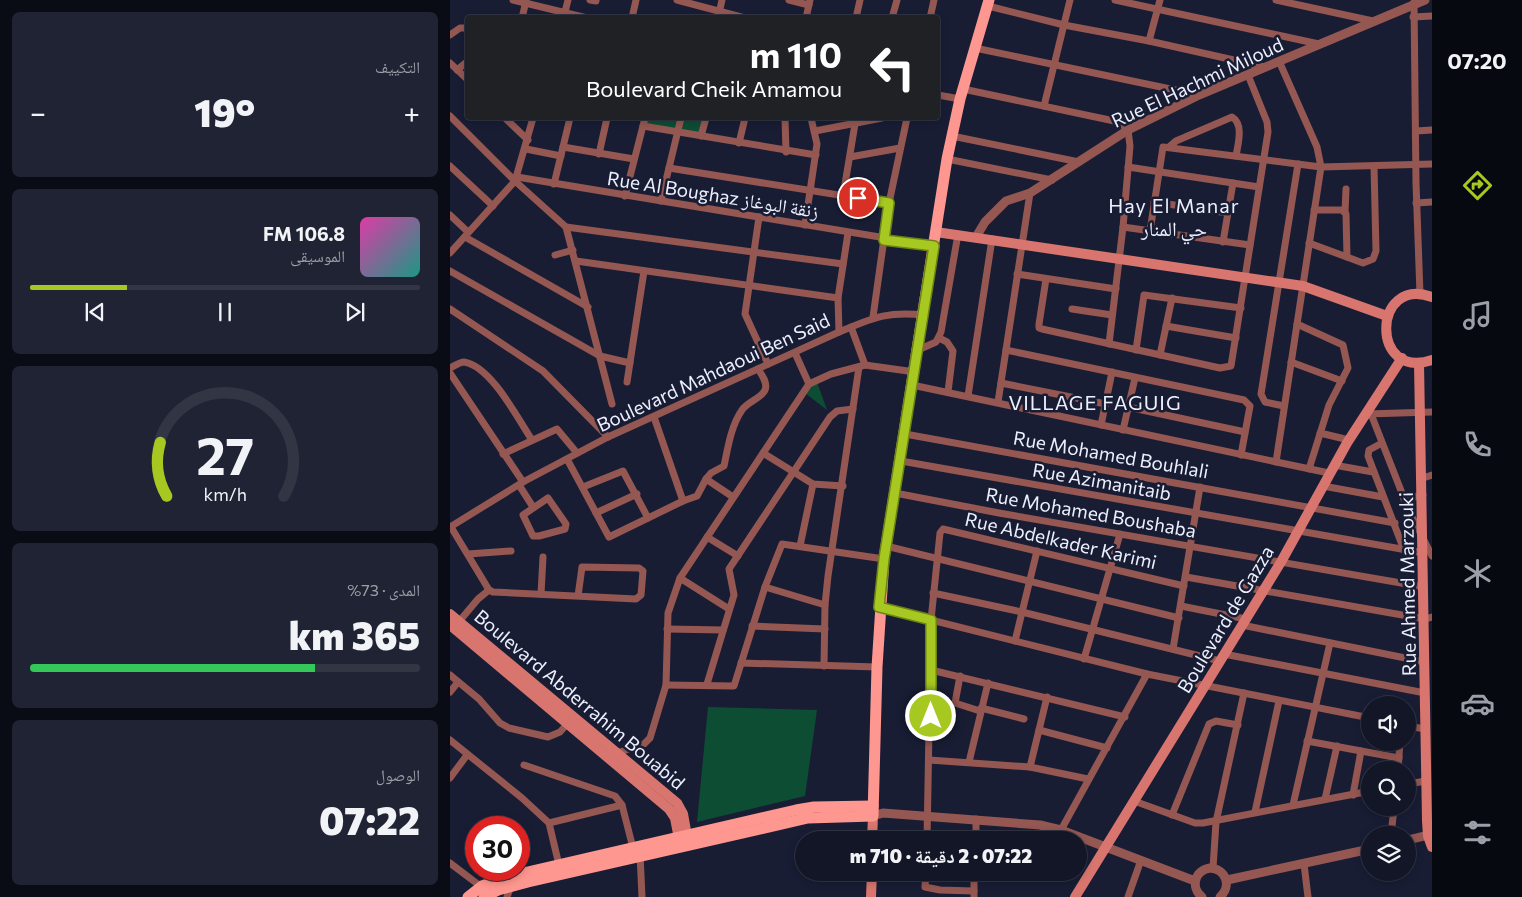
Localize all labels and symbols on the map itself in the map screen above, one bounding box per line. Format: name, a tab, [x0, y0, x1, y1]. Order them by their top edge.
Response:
street label: Rue El Hachmi Miloud	[1107, 32, 1287, 132]
street label: Rue Al Boughaz زنقة البوغاز	[605, 166, 820, 223]
pin	[837, 177, 879, 219]
district label: Hay El Manar حي المنار	[1108, 193, 1240, 245]
street label: Boulevard Mahdaoui Ben Said	[593, 308, 833, 436]
district label: VILLAGE FAGUIG	[1008, 390, 1182, 414]
street label: Rue Mohamed Bouhlali	[1011, 425, 1211, 483]
street label: Rue Azimanitaib	[1031, 457, 1173, 505]
street label: Rue Mohamed Boushaba	[984, 482, 1198, 542]
street label: Rue Ahmed Marzouki	[1394, 492, 1420, 676]
street label: Rue Abdelkader Karimi	[963, 507, 1159, 573]
street label: Boulevard de Gazza	[1172, 541, 1278, 697]
street label: Boulevard Abderrahim Bouabid	[470, 604, 690, 794]
position arrow	[904, 689, 956, 741]
speed limit sign: 30	[465, 816, 530, 881]

